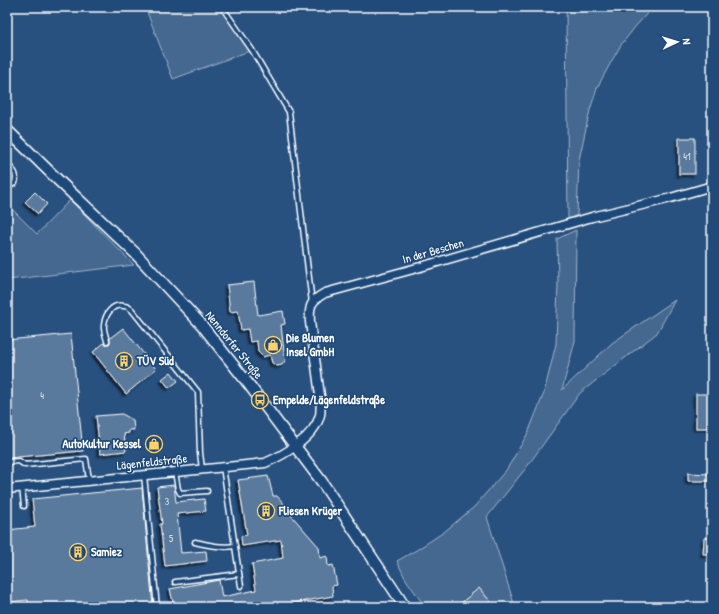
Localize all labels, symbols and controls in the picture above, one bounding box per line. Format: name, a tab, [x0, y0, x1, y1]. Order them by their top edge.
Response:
north arrow	[657, 22, 697, 62]
text: N	[680, 38, 694, 45]
house number: 41	[683, 150, 691, 163]
street label: In der Beschen	[400, 234, 466, 267]
street label: Nenndorfer Straße	[202, 307, 267, 382]
place label: Die Blumen Insel GmbH	[286, 329, 335, 360]
shop icon: Die Blumen Insel GmbH	[263, 335, 283, 355]
building icon: TÜV Süd	[114, 351, 134, 371]
place label: TÜV Süd	[136, 352, 174, 369]
house number: 4	[40, 389, 44, 402]
bus stop icon: Empelde/Lägenfeldstraße	[250, 390, 270, 410]
place label: Empelde/Lägenfeldstraße	[273, 391, 385, 409]
shop icon: AutoKultur Kessel	[144, 434, 164, 454]
place label: AutoKultur Kessel	[63, 435, 142, 452]
street label: Lägenfeldstraße	[116, 449, 188, 474]
house number: 3	[165, 495, 170, 508]
building icon: Fliesen Krüger	[256, 501, 276, 521]
place label: Fliesen Krüger	[278, 502, 343, 520]
house number: 5	[169, 532, 174, 545]
building icon: Samiez	[68, 542, 88, 562]
place label: Samiez	[91, 543, 123, 560]

